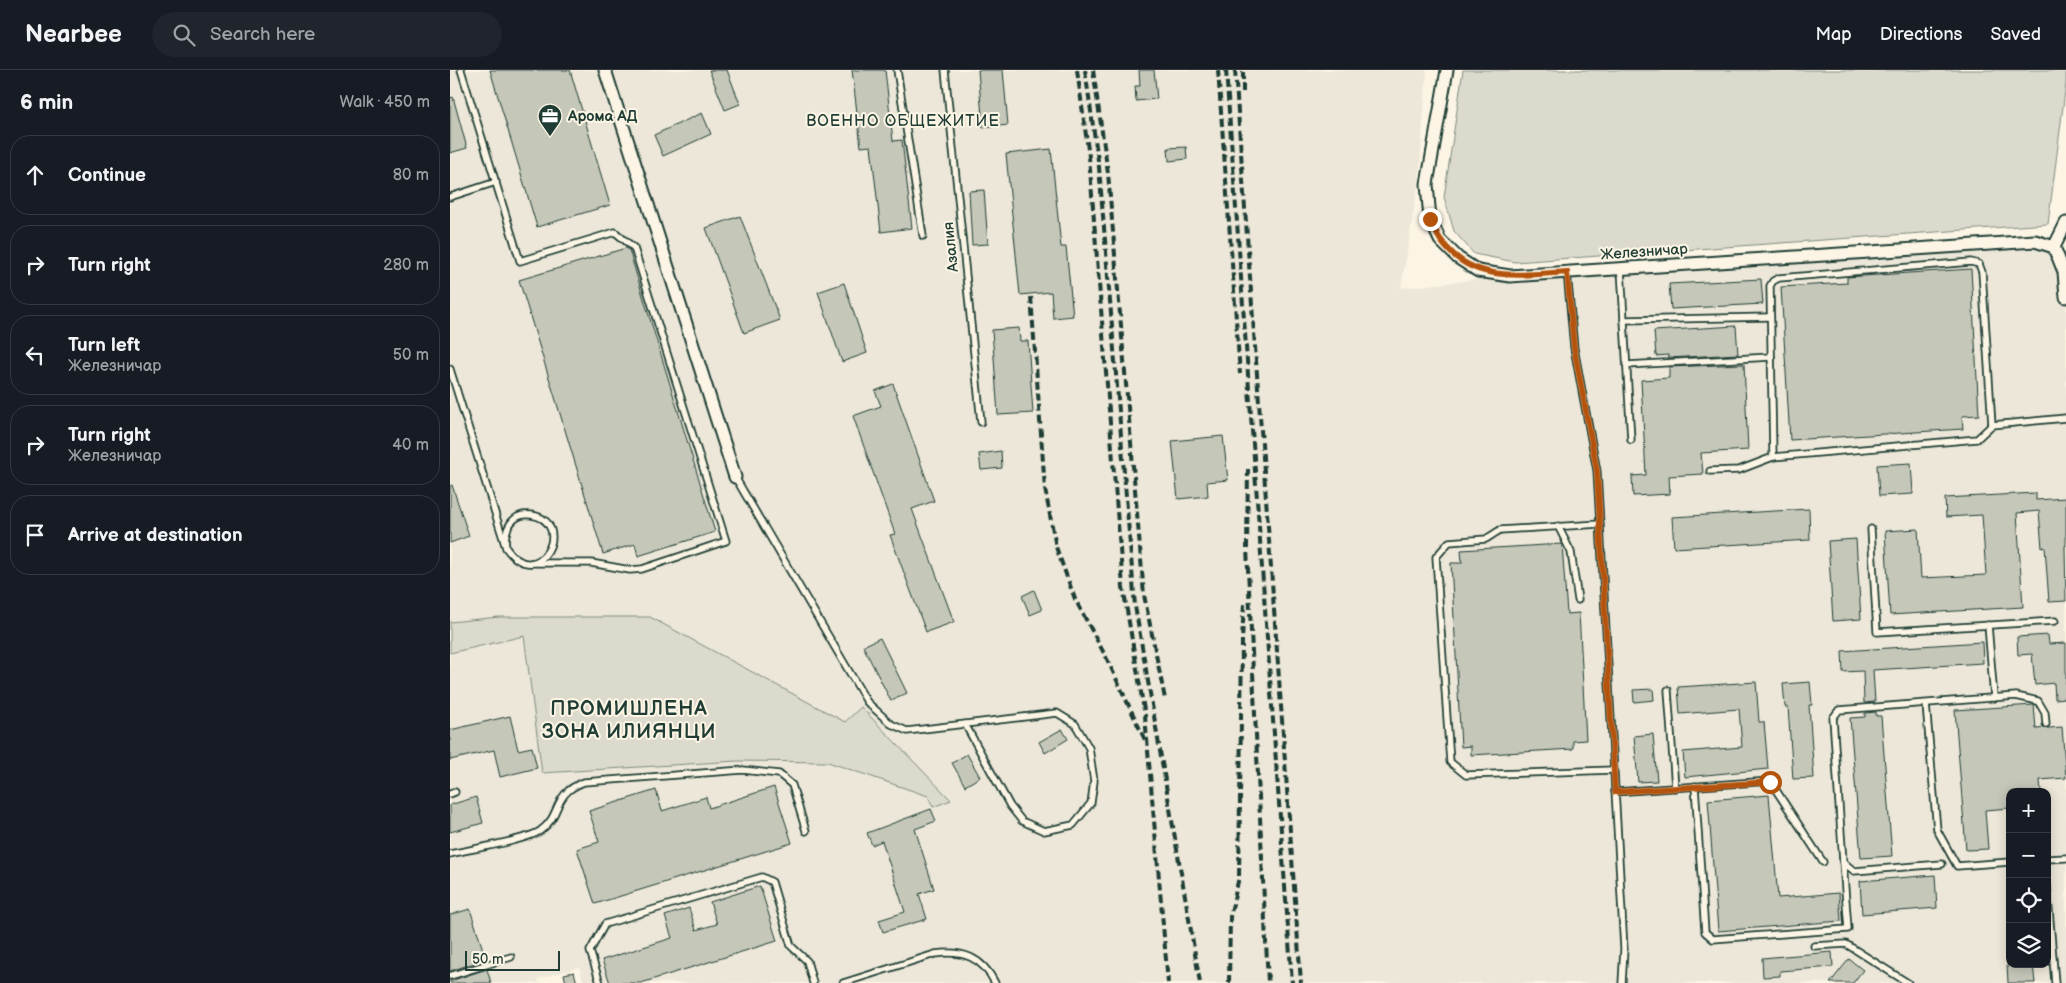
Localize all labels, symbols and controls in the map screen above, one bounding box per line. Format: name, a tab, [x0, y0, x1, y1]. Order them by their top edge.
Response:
search box	[152, 12, 502, 57]
text: Nearbee	[25, 20, 122, 49]
icon: search	[170, 21, 198, 49]
text: Search here	[210, 23, 315, 46]
text: Map	[1816, 24, 1852, 45]
text: Directions	[1880, 24, 1962, 45]
text: Saved	[1990, 24, 2041, 45]
text: 6 min	[20, 90, 73, 115]
text: Walk · 450 m	[340, 93, 430, 112]
office icon: Арома АД	[537, 103, 563, 137]
place label: Арома АД	[567, 107, 638, 126]
district label: ВОЕННО ОБЩЕЖИТИЕ	[806, 112, 1000, 131]
icon: ahead	[21, 161, 49, 189]
text: Continue	[68, 164, 146, 187]
text: 80 m	[393, 166, 429, 185]
route end	[1419, 208, 1442, 231]
street label: Азалия	[939, 221, 963, 274]
street label: Железничар	[1600, 239, 1689, 265]
icon: right	[21, 251, 49, 279]
text: Turn right	[68, 254, 151, 277]
text: 280 m	[383, 256, 429, 275]
text: Turn left	[68, 334, 140, 357]
icon: left	[21, 341, 49, 369]
text: 50 m	[393, 346, 429, 365]
text: Железничар	[68, 357, 161, 376]
text: Turn right	[68, 424, 151, 447]
icon: right	[21, 431, 49, 459]
text: 40 m	[392, 436, 429, 455]
text: Железничар	[68, 447, 161, 466]
icon: arrive	[21, 521, 49, 549]
text: Arrive at destination	[68, 524, 243, 547]
district label: ПРОМИШЛЕНА ЗОНА ИЛИЯНЦИ	[541, 697, 717, 744]
route start	[1759, 771, 1782, 794]
map controls	[2006, 788, 2051, 968]
button: +	[2006, 788, 2051, 833]
button: −	[2006, 833, 2051, 878]
button: locate	[2006, 878, 2051, 923]
button: layers	[2006, 923, 2051, 968]
scale bar	[465, 948, 560, 971]
text: 50 m	[472, 951, 504, 968]

